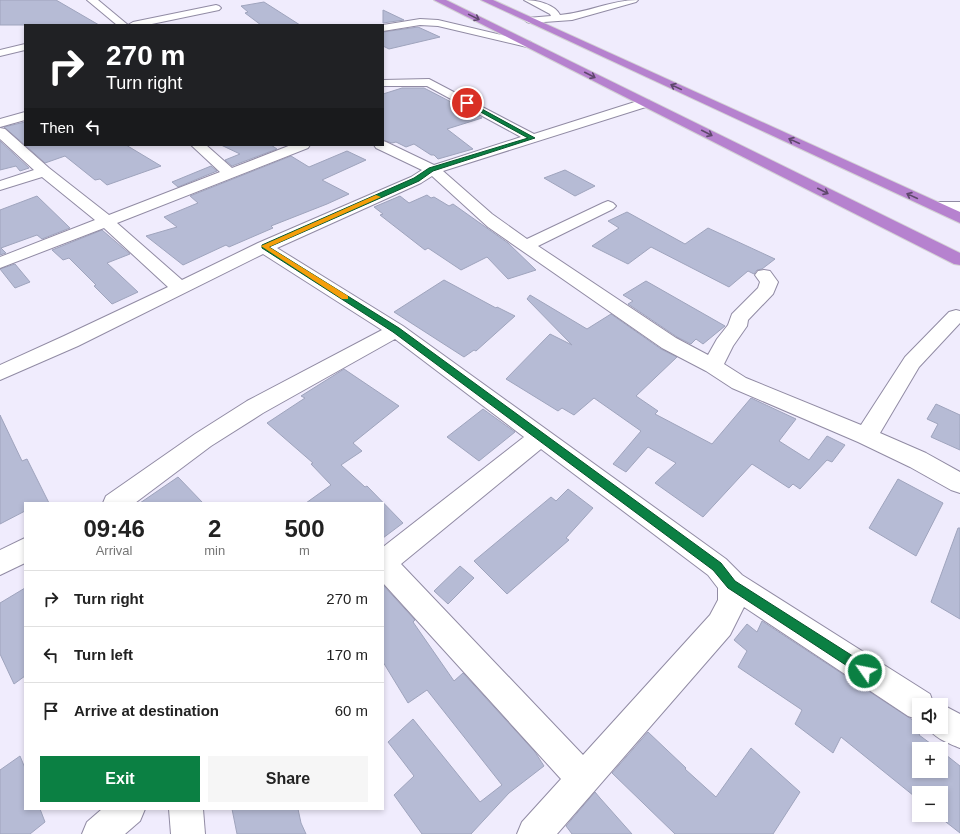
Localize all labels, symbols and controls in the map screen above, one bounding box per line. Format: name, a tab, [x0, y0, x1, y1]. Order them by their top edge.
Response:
one-way arrow	[468, 14, 480, 21]
icon: right	[40, 40, 92, 92]
text: 270 m	[106, 40, 185, 71]
one-way arrow	[584, 72, 596, 79]
text: Turn right	[106, 73, 182, 93]
one-way arrow	[670, 83, 682, 90]
pin	[450, 86, 484, 120]
icon: arrive	[456, 92, 478, 114]
icon: left	[82, 116, 104, 138]
text: Then	[40, 119, 74, 136]
one-way arrow	[700, 130, 712, 138]
one-way arrow	[788, 137, 800, 144]
one-way arrow	[817, 188, 829, 196]
one-way arrow	[906, 192, 918, 199]
text: 09:46	[83, 515, 145, 542]
text: 2	[208, 515, 221, 542]
text: 500	[285, 515, 325, 542]
text: Arrival	[96, 543, 133, 558]
text: min	[204, 543, 225, 558]
text: m	[299, 543, 310, 558]
icon: right	[40, 588, 62, 610]
text: Turn right	[74, 590, 144, 607]
text: 270 m	[326, 590, 368, 607]
icon: left	[40, 644, 62, 666]
text: Turn left	[74, 646, 133, 663]
text: 170 m	[326, 646, 368, 663]
position arrow	[844, 650, 886, 692]
map controls	[912, 698, 948, 822]
button: sound	[912, 698, 948, 734]
icon: arrive	[40, 700, 62, 722]
text: Arrive at destination	[74, 702, 219, 719]
text: 60 m	[335, 702, 368, 719]
button: +	[912, 742, 948, 778]
button: Exit	[40, 756, 200, 802]
button: Share	[208, 756, 368, 802]
button: −	[912, 786, 948, 822]

